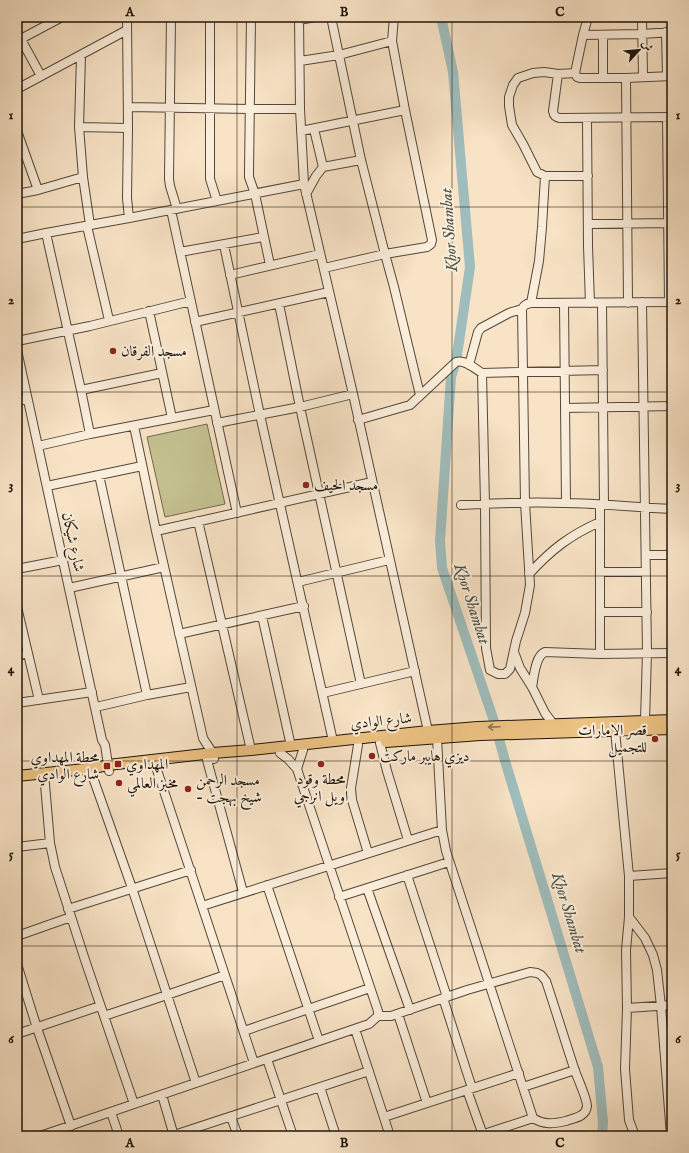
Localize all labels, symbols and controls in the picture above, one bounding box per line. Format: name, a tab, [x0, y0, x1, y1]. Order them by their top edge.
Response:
text: A	[125, 4, 136, 21]
text: B	[340, 4, 349, 21]
text: C	[555, 4, 565, 21]
north arrow	[619, 30, 659, 70]
text: ش	[638, 38, 656, 54]
text: 1	[9, 107, 14, 124]
text: 1	[676, 107, 681, 124]
water label: Khor Shambat	[437, 187, 463, 273]
text: 2	[8, 292, 14, 309]
text: 2	[675, 292, 681, 309]
place label: مسجد الفرقان	[121, 342, 187, 361]
marker: مسجد الفرقان	[108, 346, 118, 356]
place label: مسجد الحيف	[314, 476, 378, 495]
text: 3	[9, 477, 14, 494]
text: 3	[676, 477, 681, 494]
marker: مسجد الحيف	[301, 480, 311, 490]
street label: شارع شيكان	[54, 510, 89, 574]
water label: Khor Shambat	[448, 560, 494, 648]
text: 4	[8, 661, 15, 678]
text: 4	[675, 661, 682, 678]
street label: شارع الوادي	[349, 708, 413, 737]
place label: قصر الامارات للتجميل	[578, 721, 647, 758]
one-way arrow	[488, 723, 501, 730]
marker: قصر الامارات للتجميل	[650, 734, 660, 744]
place label: ديزي هايبر ماركت	[380, 747, 469, 768]
place label: محطة المهداوي شارع الوادي	[30, 748, 99, 787]
marker: ديزي هايبر ماركت	[367, 751, 377, 761]
place label: المهداوي	[126, 755, 168, 776]
marker: المهداوي	[113, 759, 123, 769]
marker: محطة وقود اويل انرجي	[316, 759, 326, 769]
marker: محطة المهداوي شارع الوادي	[102, 761, 112, 771]
place label: محطة وقود اويل انرجي	[294, 770, 348, 808]
place label: مسجد الرحمن - شيخ بهجت	[196, 771, 262, 811]
place label: مخبز العالمي	[127, 774, 178, 797]
marker: مخبز العالمي	[114, 778, 124, 788]
marker: مسجد الرحمن - شيخ بهجت	[183, 784, 193, 794]
text: 5	[9, 846, 14, 863]
text: 5	[676, 846, 681, 863]
water label: Khor Shambat	[546, 869, 590, 957]
text: 6	[8, 1031, 14, 1048]
text: 6	[675, 1031, 681, 1048]
text: A	[125, 1135, 136, 1152]
text: B	[340, 1135, 349, 1152]
text: C	[555, 1135, 565, 1152]

